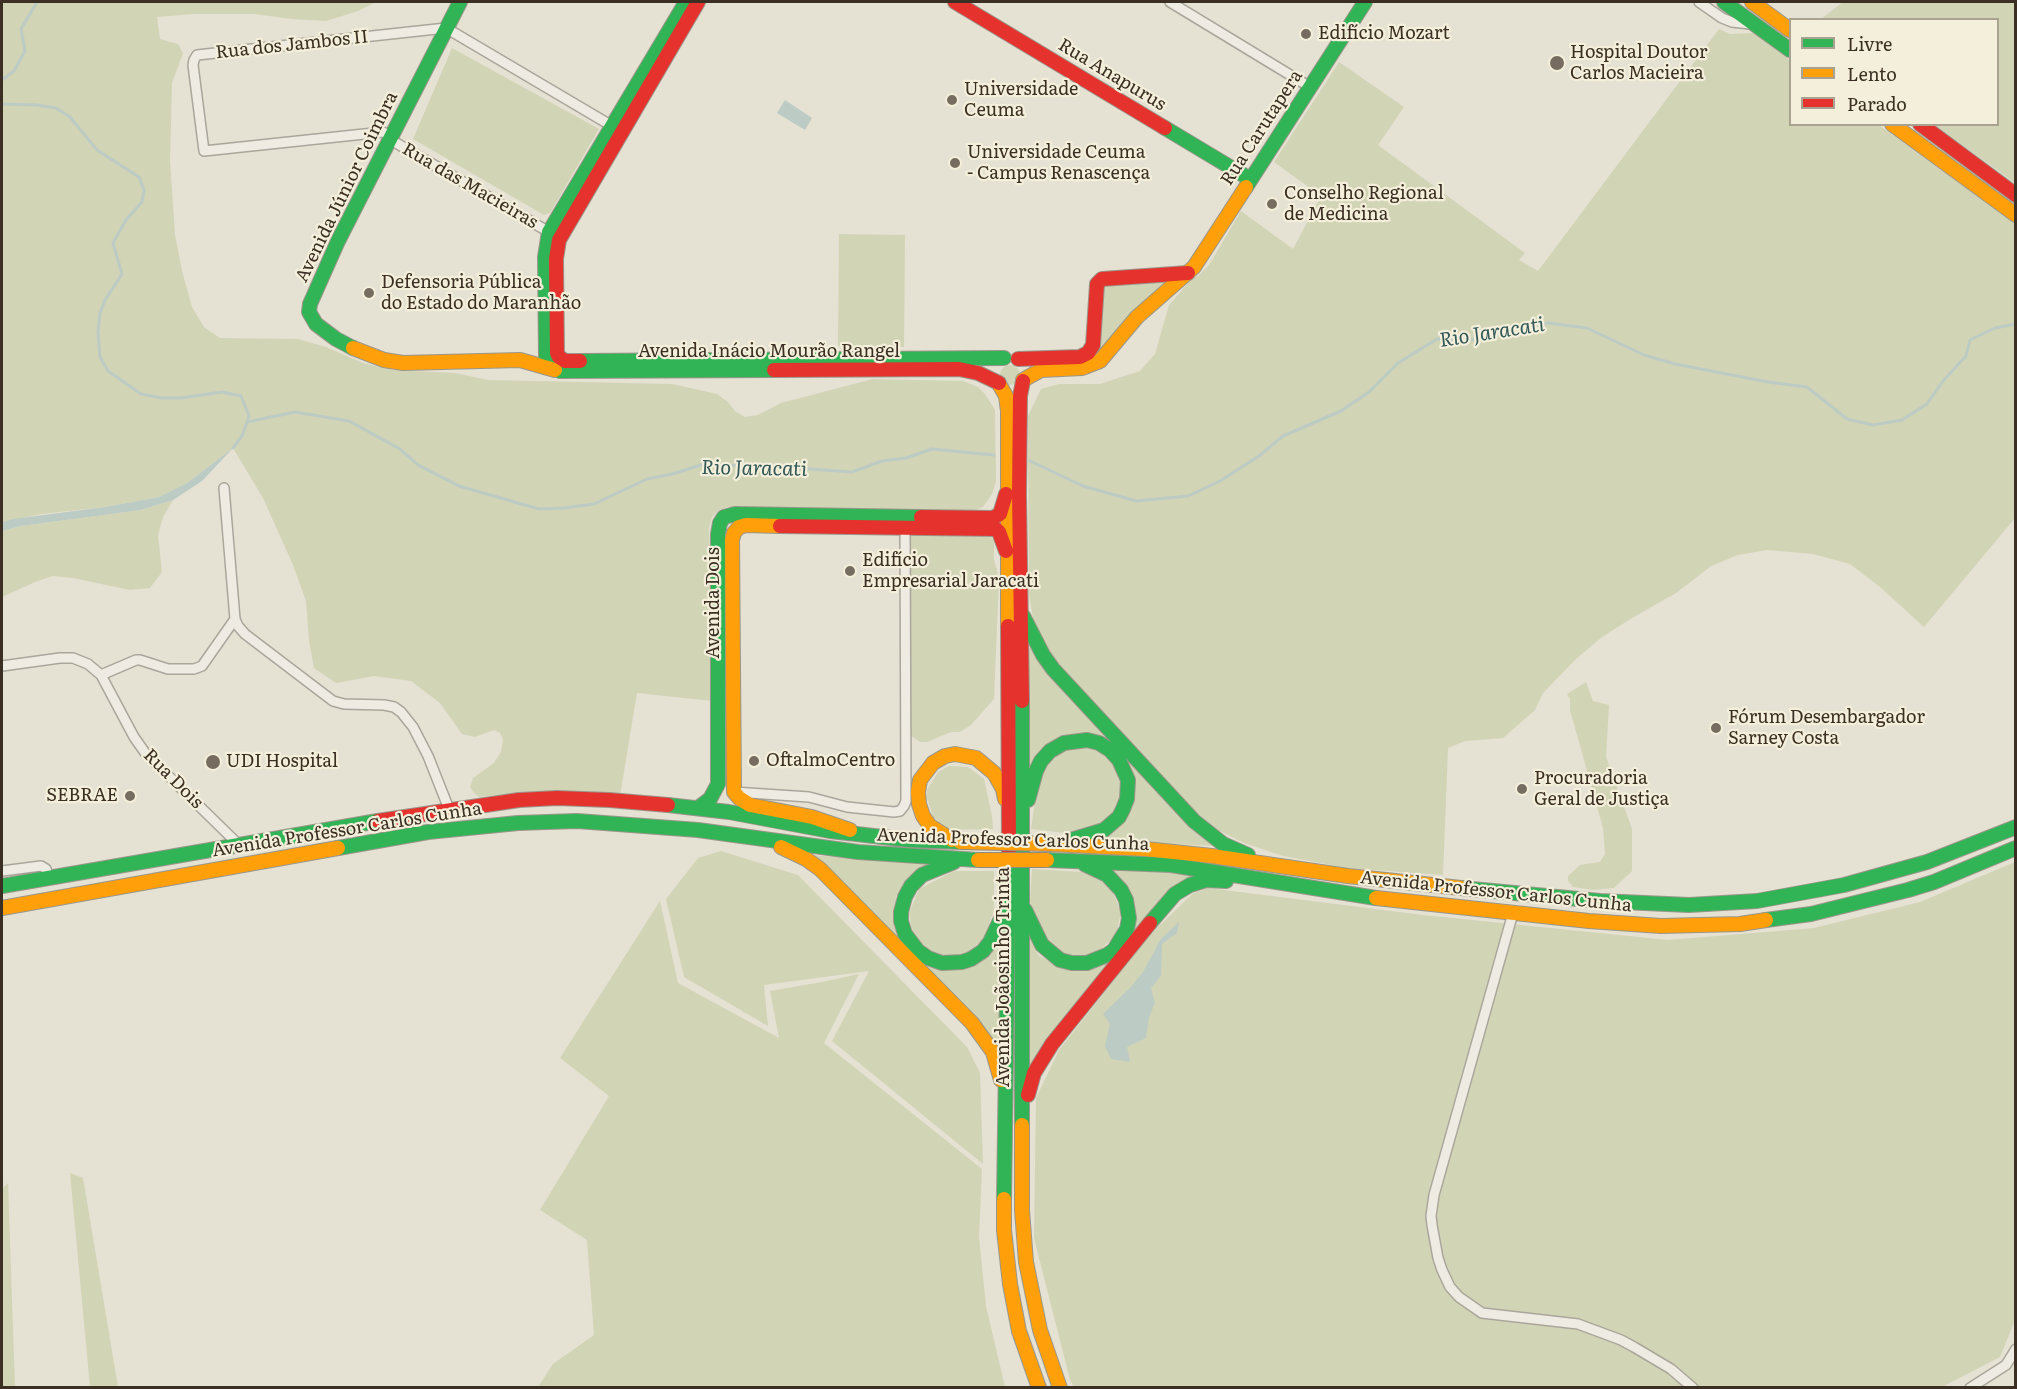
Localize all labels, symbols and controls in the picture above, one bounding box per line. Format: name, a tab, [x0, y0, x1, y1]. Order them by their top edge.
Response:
legend	[1789, 18, 1999, 126]
place label: Edifício Mozart	[1318, 23, 1450, 45]
street label: Rua dos Jambos II	[215, 26, 369, 64]
marker: Edifício Mozart	[1299, 27, 1313, 41]
text: Livre	[1847, 30, 1892, 57]
street label: Rua Anapurus	[1054, 34, 1170, 116]
place label: Hospital Doutor Carlos Macieira	[1570, 42, 1708, 84]
marker: Hospital Doutor Carlos Macieira	[1548, 54, 1566, 72]
text: Lento	[1847, 60, 1897, 87]
street label: Rua Carutapera	[1217, 66, 1307, 190]
place label: Universidade Ceuma	[964, 79, 1078, 122]
street label: Avenida Júnior Coimbra	[291, 88, 403, 286]
text: Parado	[1847, 90, 1907, 117]
marker: Universidade Ceuma	[945, 93, 959, 107]
street label: Rua das Macieiras	[398, 138, 542, 234]
place label: Universidade Ceuma - Campus Renascença	[967, 142, 1150, 184]
marker: Universidade Ceuma - Campus Renascença	[948, 156, 962, 170]
place label: Conselho Regional de Medicina	[1284, 183, 1444, 226]
marker: Conselho Regional de Medicina	[1265, 197, 1279, 211]
place label: Defensoria Pública do Estado do Maranhão	[381, 272, 581, 314]
marker: Defensoria Pública do Estado do Maranhão	[362, 286, 376, 300]
water label: Rio Jaracati	[1438, 313, 1546, 353]
street label: Avenida Inácio Mourão Rangel	[638, 341, 900, 363]
water label: Rio Jaracati	[701, 456, 807, 482]
street label: Avenida Dois	[703, 547, 725, 659]
place label: Edifício Empresarial Jaracati	[862, 550, 1039, 592]
marker: Edifício Empresarial Jaracati	[843, 564, 857, 578]
place label: Fórum Desembargador Sarney Costa	[1728, 707, 1925, 750]
marker: Fórum Desembargador Sarney Costa	[1709, 721, 1723, 735]
street label: Rua Dois	[139, 745, 207, 813]
place label: OftalmoCentro	[766, 750, 895, 772]
place label: UDI Hospital	[226, 751, 338, 773]
marker: UDI Hospital	[204, 753, 222, 771]
marker: OftalmoCentro	[747, 754, 761, 768]
place label: Procuradoria Geral de Justiça	[1534, 768, 1669, 810]
marker: Procuradoria Geral de Justiça	[1515, 782, 1529, 796]
place label: SEBRAE	[46, 785, 118, 807]
marker: SEBRAE	[123, 789, 137, 803]
street label: Avenida Professor Carlos Cunha	[211, 798, 483, 862]
street label: Avenida Professor Carlos Cunha	[876, 824, 1150, 856]
street label: Avenida Joãosinho Trinta	[993, 867, 1015, 1087]
street label: Avenida Professor Carlos Cunha	[1359, 867, 1633, 917]

